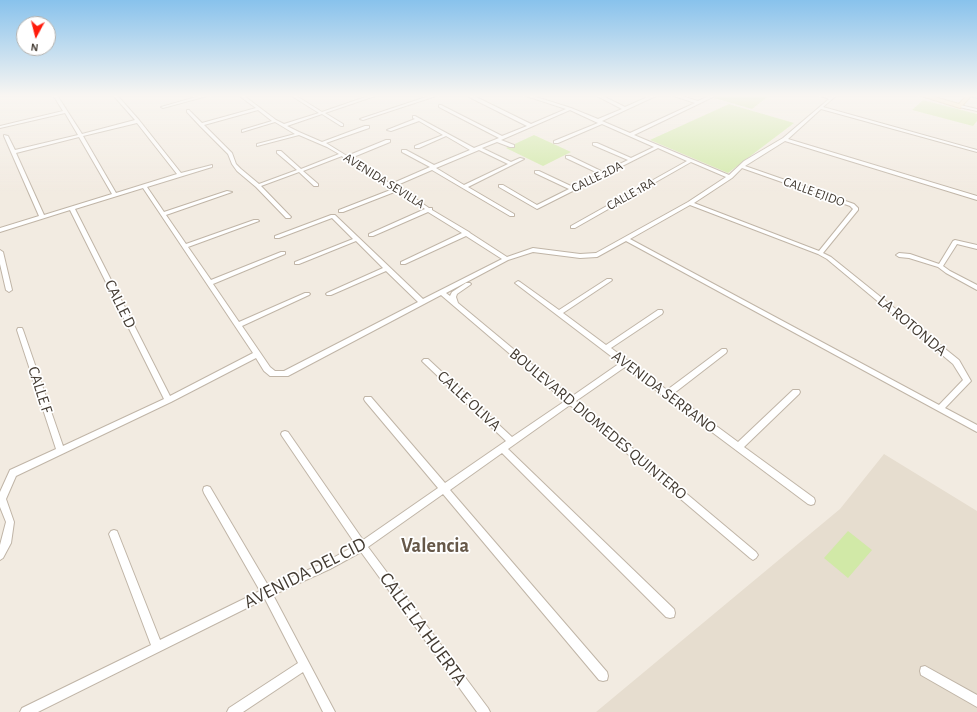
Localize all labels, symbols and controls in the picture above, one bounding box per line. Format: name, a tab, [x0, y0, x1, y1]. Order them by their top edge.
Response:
north arrow	[16, 16, 56, 56]
text: N	[30, 41, 39, 53]
street label: AVENIDA SEVILLA	[341, 150, 427, 212]
street label: CALLE 2DA	[569, 158, 625, 196]
street label: CALLE 1RA	[604, 174, 658, 214]
street label: CALLE EJIDO	[781, 174, 847, 210]
street label: CALLE D	[100, 277, 140, 331]
street label: LA ROTONDA	[873, 292, 951, 360]
street label: BOULEVARD DIOMEDES QUINTERO	[505, 344, 691, 504]
street label: AVENIDA SERRANO	[608, 346, 720, 438]
street label: CALLE F	[23, 364, 57, 416]
street label: CALLE OLIVA	[433, 367, 505, 435]
street label: AVENIDA DEL CID	[240, 532, 370, 614]
district label: Valencia	[401, 534, 469, 558]
street label: CALLE LA HUERTA	[374, 568, 472, 690]

